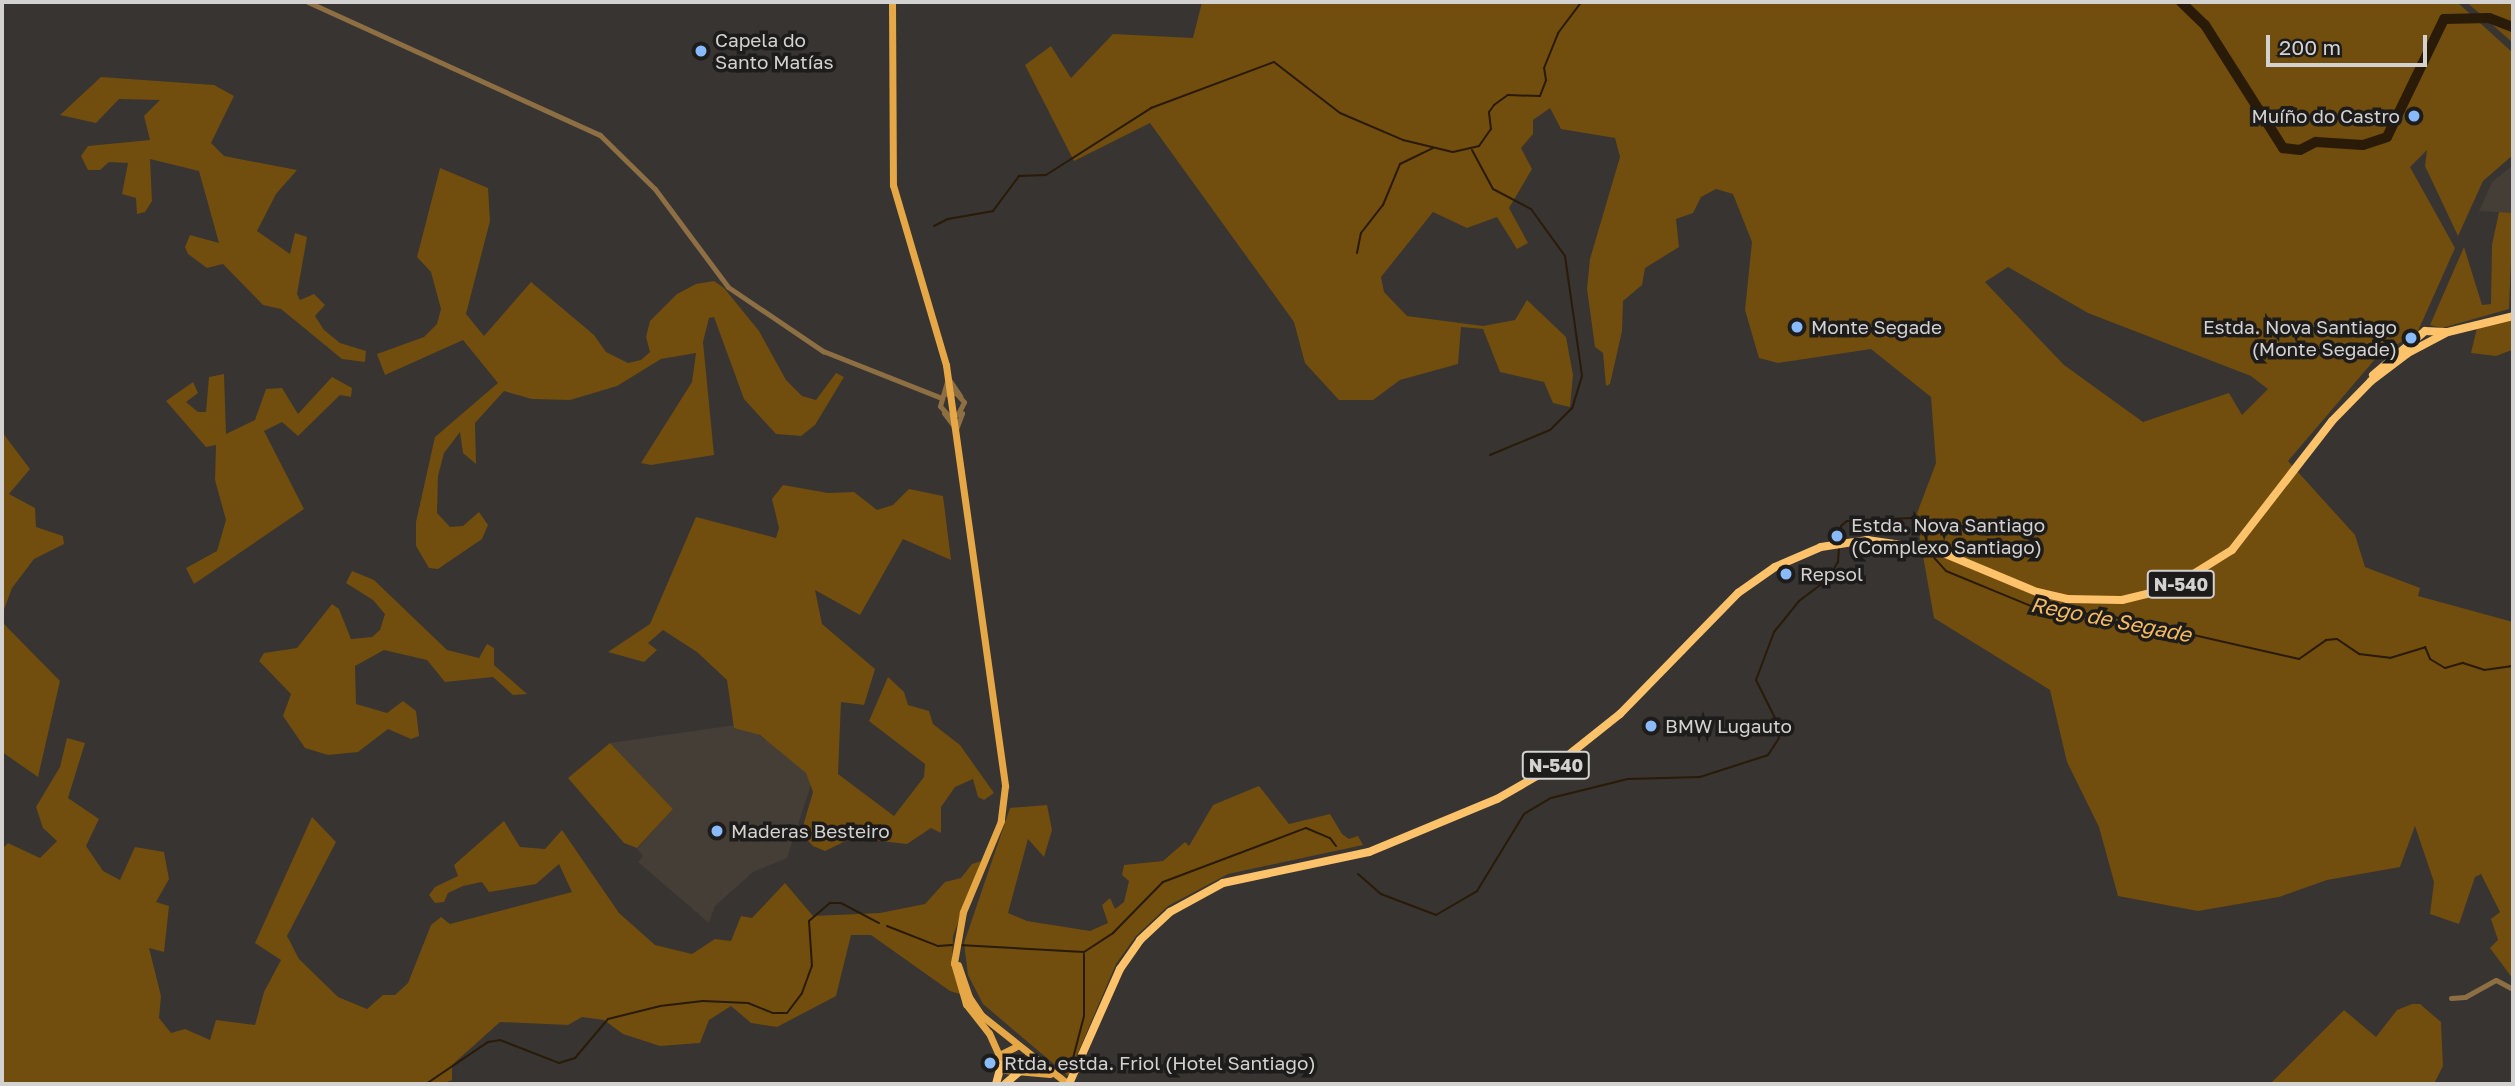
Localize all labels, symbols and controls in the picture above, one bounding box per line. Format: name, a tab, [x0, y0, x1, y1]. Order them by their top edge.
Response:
scale bar	[2270, 21, 2431, 65]
place label: Capela do Santo Matías	[715, 29, 834, 73]
text: 200 m	[2279, 34, 2341, 60]
marker: Capela do Santo Matías	[693, 43, 709, 59]
place label: Muíño do Castro	[2251, 105, 2400, 127]
marker: Muíño do Castro	[2406, 108, 2422, 124]
place label: Monte Segade	[1811, 316, 1942, 338]
place label: Estda. Nova Santiago (Monte Segade)	[2203, 316, 2397, 360]
marker: Monte Segade	[1789, 319, 1805, 335]
marker: Estda. Nova Santiago (Monte Segade)	[2403, 330, 2419, 346]
place label: Estda. Nova Santiago (Complexo Santiago)	[1851, 514, 2045, 558]
marker: Estda. Nova Santiago (Complexo Santiago)	[1829, 528, 1845, 544]
place label: Repsol	[1800, 563, 1863, 585]
marker: Repsol	[1778, 566, 1794, 582]
road number: N-540	[2146, 570, 2216, 598]
water label: Rego de Segade	[2029, 591, 2193, 647]
place label: BMW Lugauto	[1665, 715, 1792, 737]
marker: BMW Lugauto	[1643, 718, 1659, 734]
road number: N-540	[1521, 750, 1591, 780]
place label: Maderas Besteiro	[731, 820, 890, 842]
marker: Maderas Besteiro	[709, 823, 725, 839]
place label: Rtda. estda. Friol (Hotel Santiago)	[1004, 1052, 1316, 1074]
marker: Rtda. estda. Friol (Hotel Santiago)	[982, 1055, 998, 1071]

